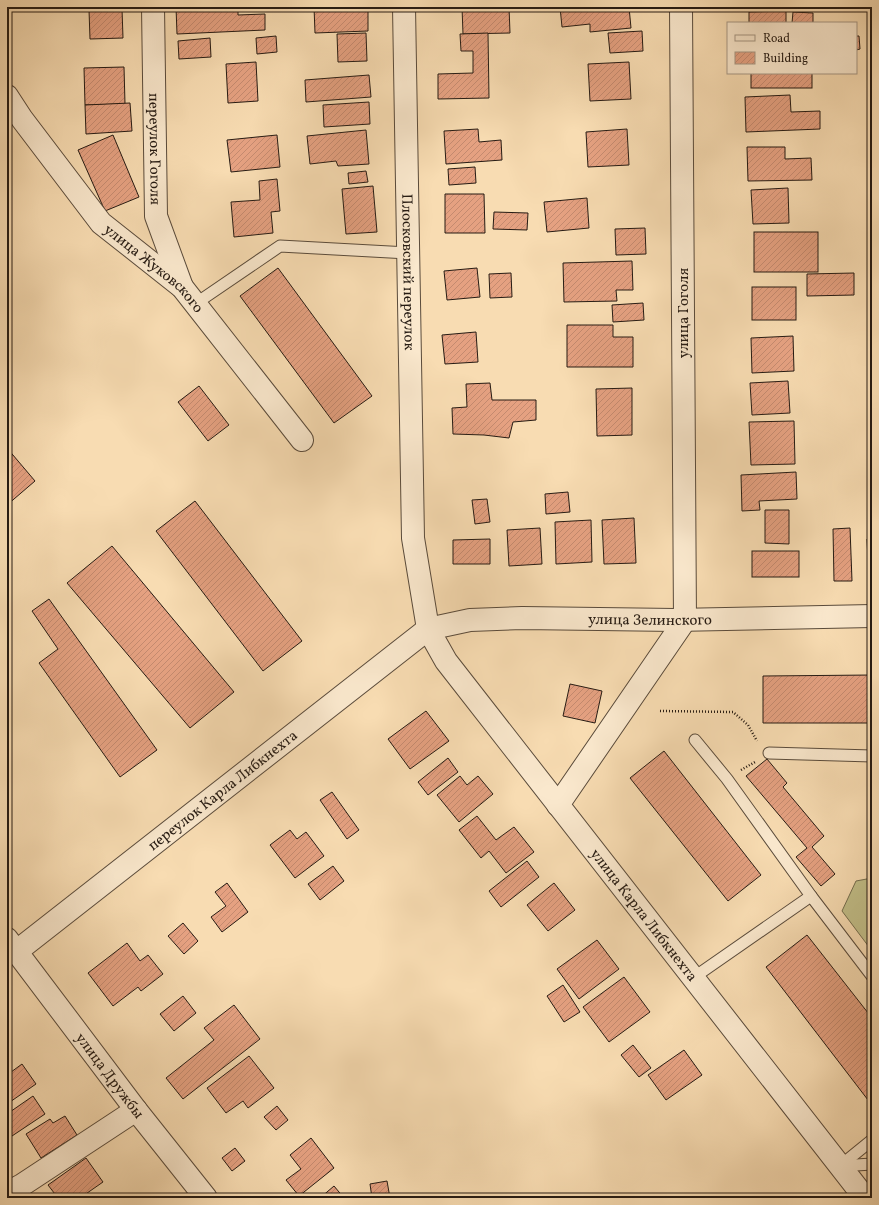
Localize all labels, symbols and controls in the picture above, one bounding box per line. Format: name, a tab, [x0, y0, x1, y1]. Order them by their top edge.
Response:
legend	[727, 22, 857, 74]
text: Road	[763, 31, 790, 47]
text: Building	[763, 51, 808, 67]
street label: переулок Гоголя	[142, 93, 165, 205]
street label: Плосковский переулок	[395, 193, 419, 351]
street label: улица Жуковского	[99, 220, 208, 318]
street label: улица Гоголя	[674, 268, 695, 358]
street label: улица Зелинского	[588, 610, 712, 632]
street label: переулок Карла Либкнехта	[144, 726, 303, 857]
street label: улица Карла Либкнехта	[584, 845, 702, 987]
street label: улица Дружбы	[69, 1029, 148, 1124]

